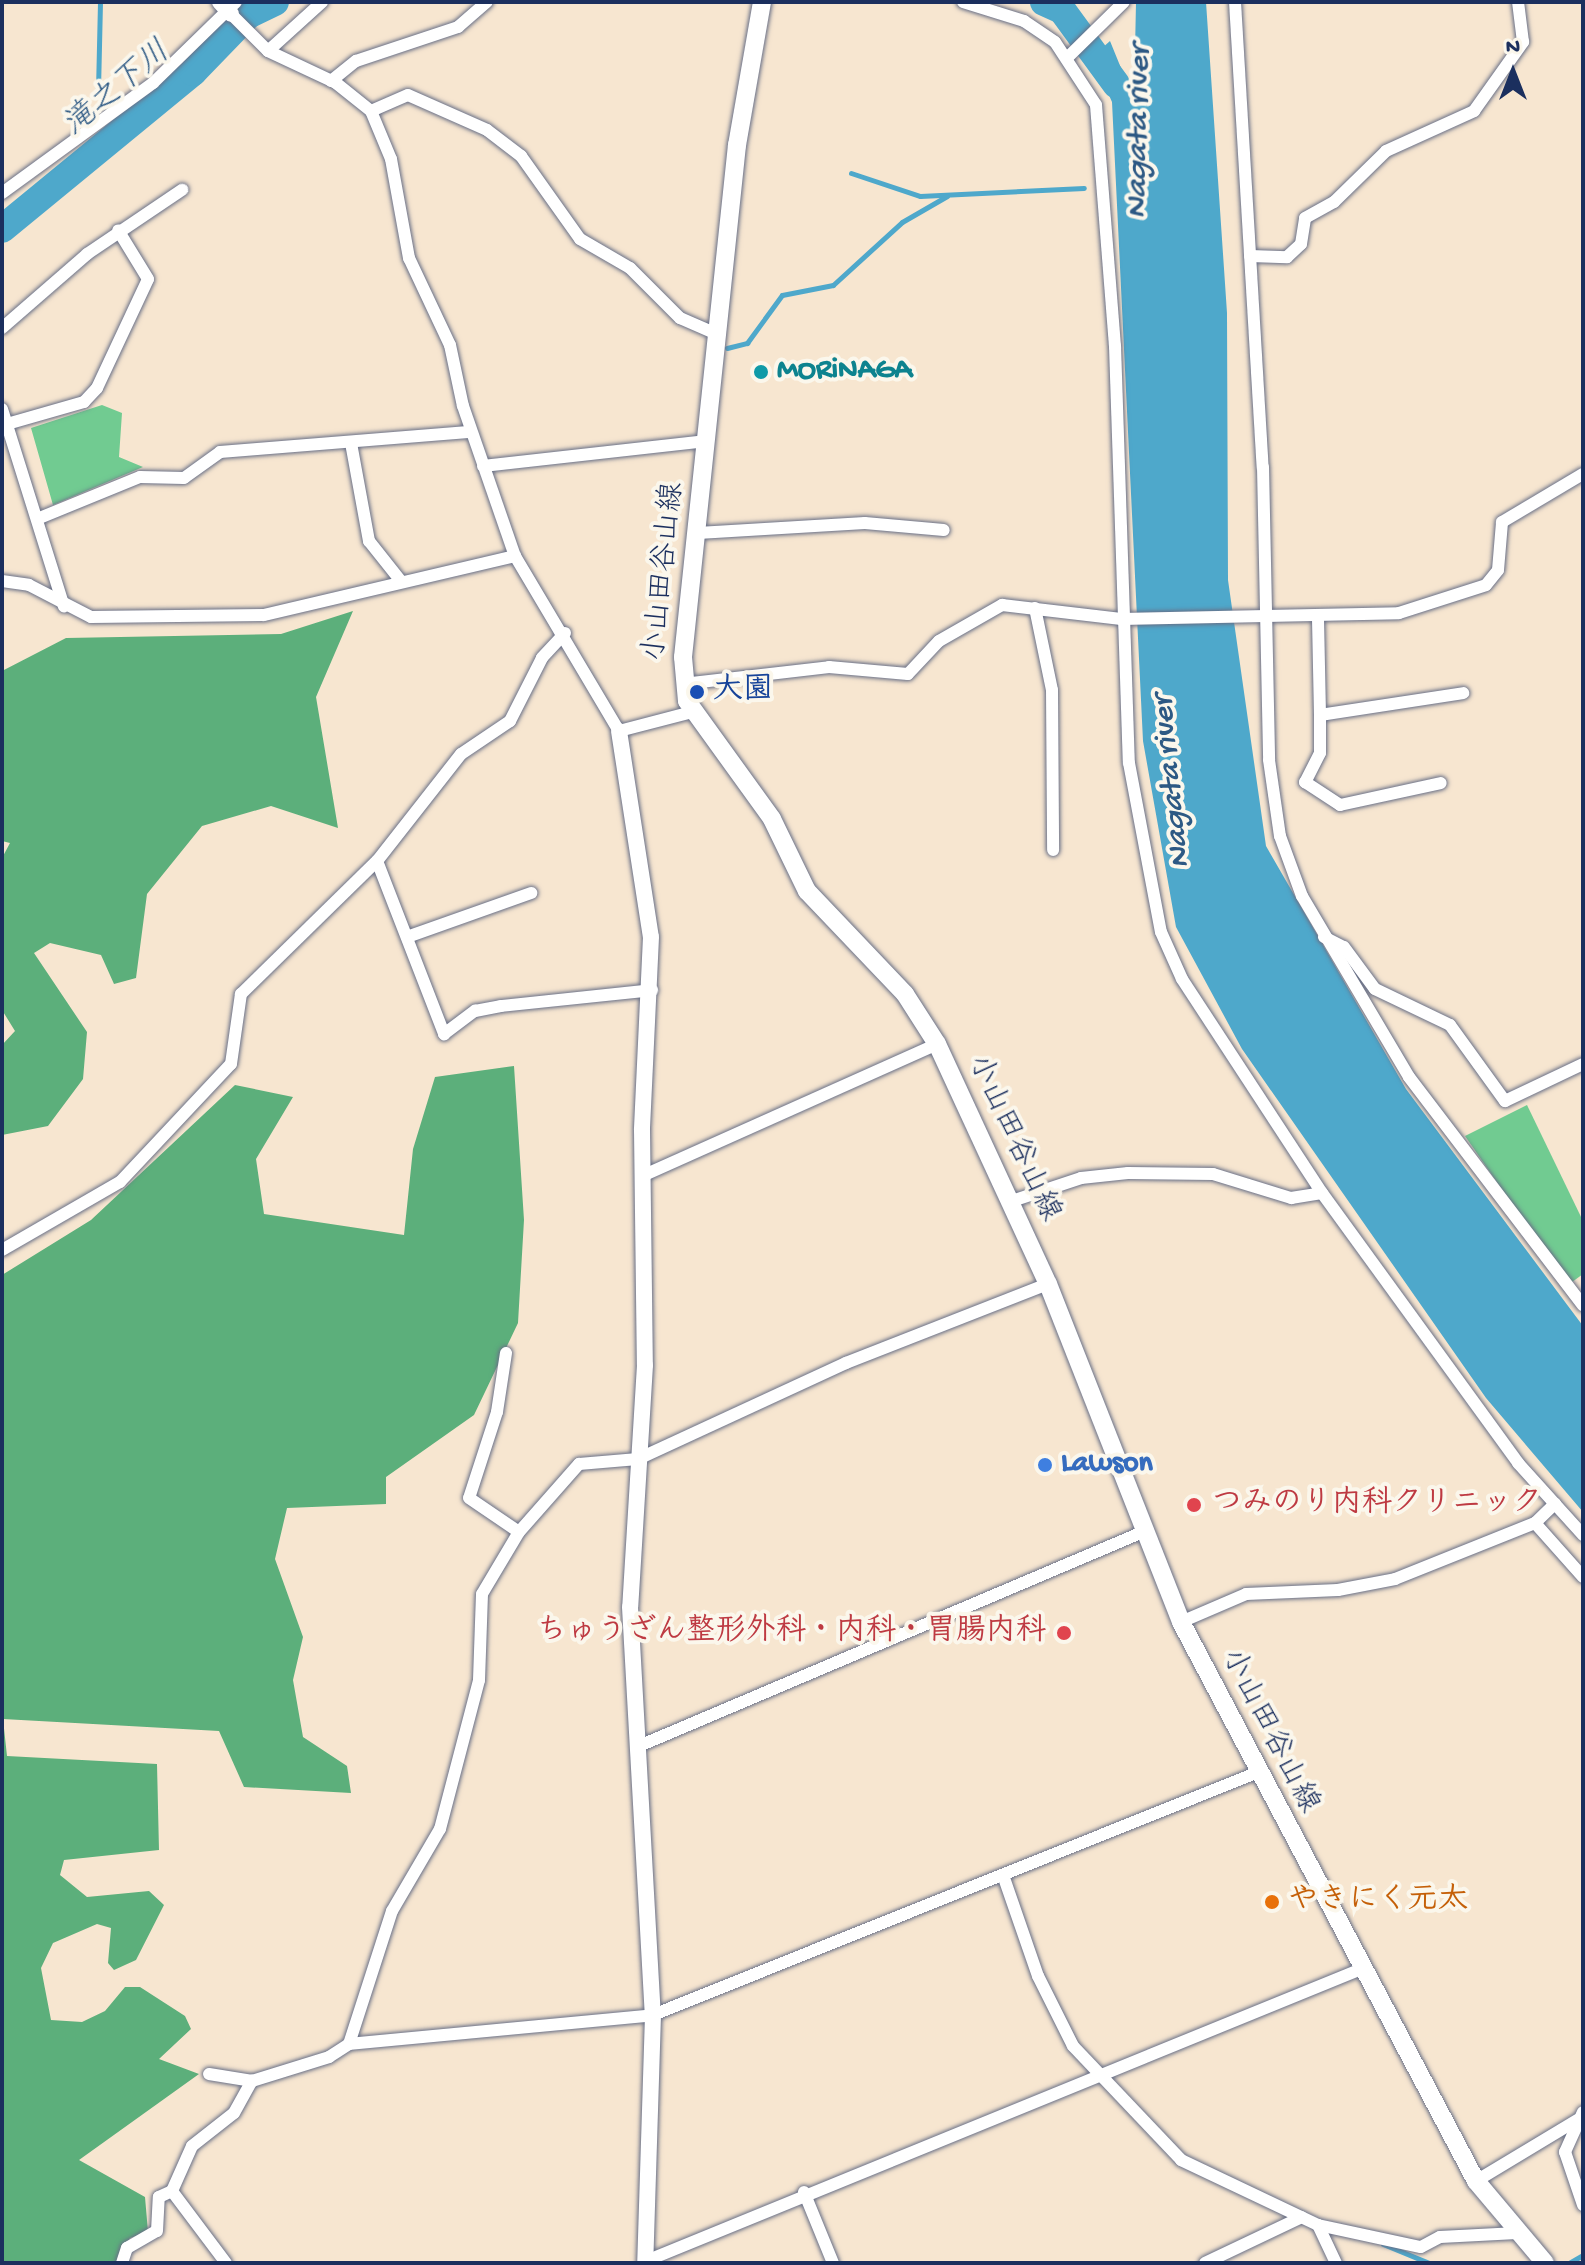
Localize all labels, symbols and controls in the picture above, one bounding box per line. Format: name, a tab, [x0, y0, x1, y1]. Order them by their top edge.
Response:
north arrow	[1473, 32, 1553, 112]
water label: 滝之下川	[57, 34, 179, 146]
text: N	[1506, 35, 1520, 61]
water label: Nagata river	[1119, 45, 1161, 219]
place label: MORiNAGA	[777, 354, 912, 390]
marker: MORiNAGA	[752, 363, 770, 381]
street label: 小山田谷山線	[639, 481, 693, 663]
place label: 大園	[713, 674, 773, 710]
marker: 大園	[688, 683, 706, 701]
water label: Nagata river	[1145, 694, 1201, 870]
street label: 小山田谷山線	[958, 1050, 1066, 1228]
place label: Lawson	[1061, 1447, 1153, 1483]
marker: Lawson	[1036, 1456, 1054, 1474]
place label: つみのり内科クリニック	[1212, 1487, 1542, 1523]
marker: つみのり内科クリニック	[1183, 1494, 1205, 1516]
place label: ちゅうざん整形外科・内科・胃腸内科	[536, 1615, 1046, 1651]
marker: ちゅうざん整形外科・内科・胃腸内科	[1053, 1622, 1075, 1644]
street label: 小山田谷山線	[1211, 1644, 1325, 1820]
place label: やきにく元太	[1288, 1884, 1468, 1920]
marker: やきにく元太	[1263, 1893, 1281, 1911]

